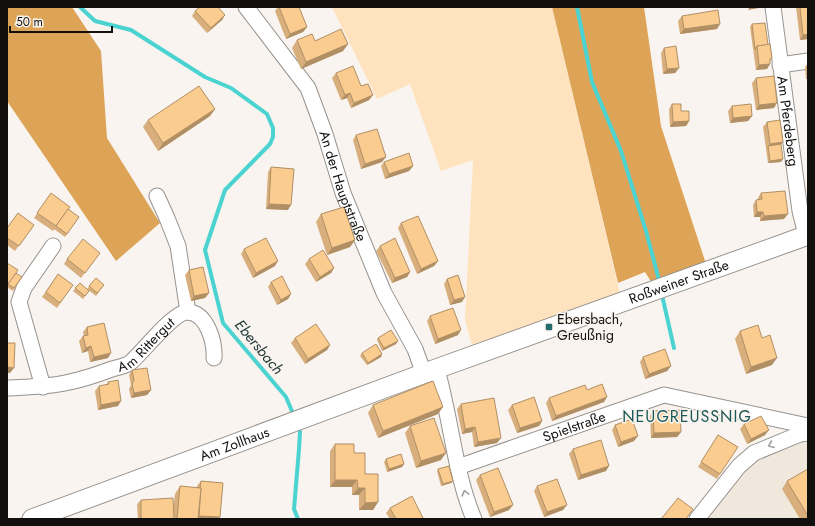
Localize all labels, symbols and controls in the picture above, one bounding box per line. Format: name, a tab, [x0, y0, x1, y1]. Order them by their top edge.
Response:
scale bar	[10, 8, 112, 34]
text: 50 m	[16, 13, 43, 31]
street label: Am Pferdeberg	[772, 75, 804, 167]
street label: An der Hauptstraße	[315, 128, 372, 244]
street label: Roßweiner Straße	[626, 254, 732, 309]
place label: Ebersbach, Greußnig	[557, 309, 623, 345]
street label: Am Rittergut	[115, 312, 179, 377]
water label: Ebersbach	[229, 315, 289, 379]
marker: Ebersbach, Greußnig	[544, 322, 554, 332]
district label: NEUGREUSSNIG	[622, 405, 752, 428]
street label: Spielstraße	[540, 406, 608, 447]
street label: Am Zollhaus	[197, 422, 272, 466]
one-way arrow	[768, 440, 776, 448]
one-way arrow	[461, 490, 470, 497]

